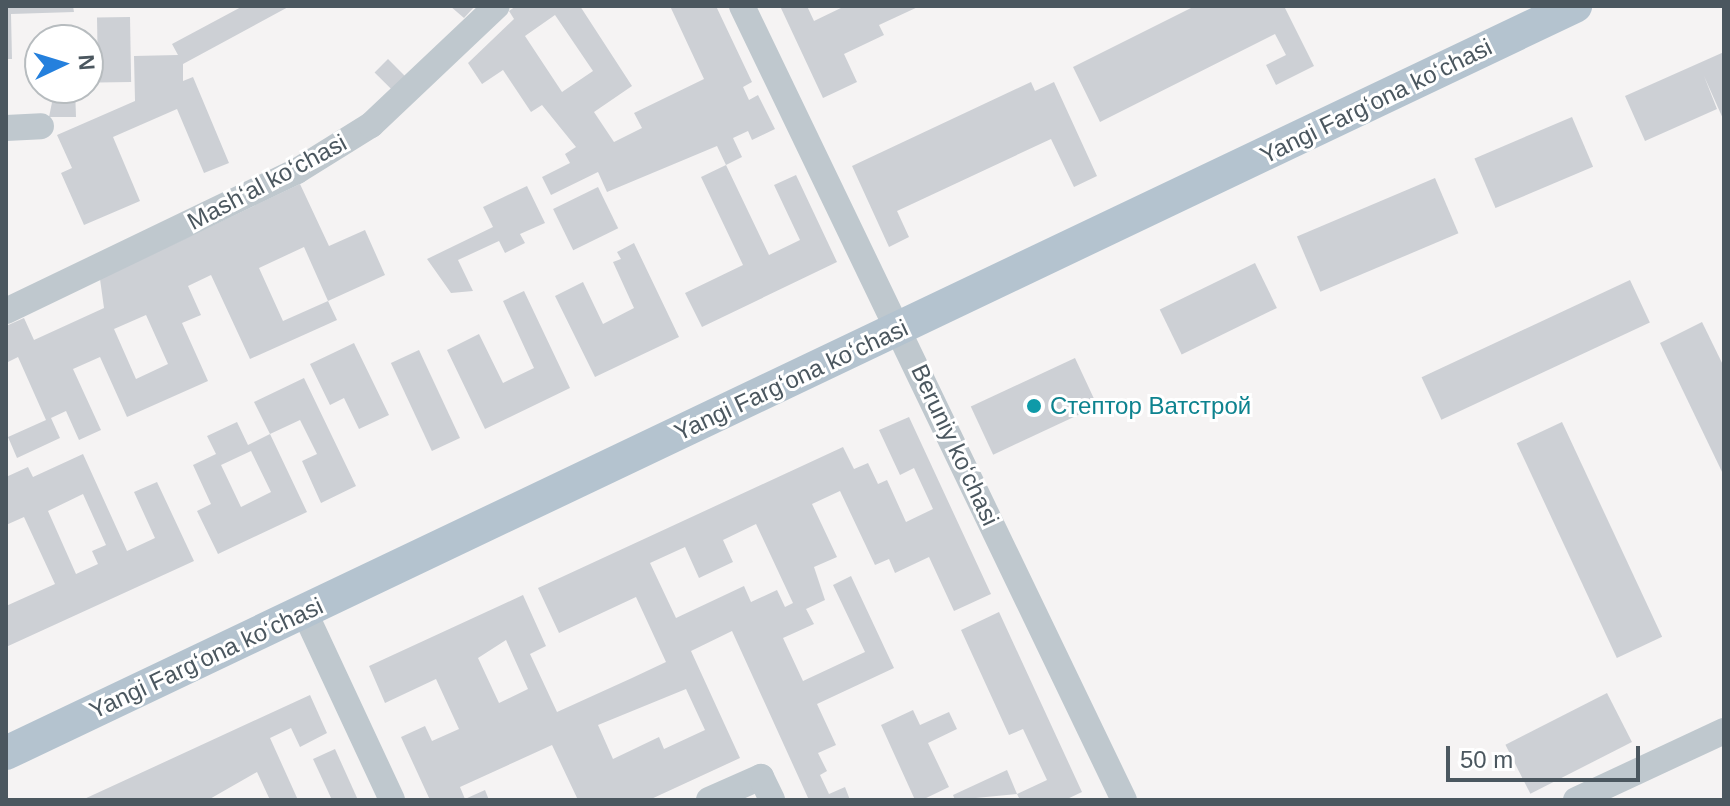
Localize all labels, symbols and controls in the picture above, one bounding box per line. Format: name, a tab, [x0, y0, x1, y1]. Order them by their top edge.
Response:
north arrow	[24, 24, 104, 104]
street label: Yangi Fargʻona koʻchasi	[1255, 32, 1497, 170]
text: N	[73, 54, 99, 71]
street label: Mashʻal koʻchasi	[183, 128, 351, 236]
street label: Yangi Fargʻona koʻchasi	[670, 313, 912, 447]
street label: Beruniy koʻchasi	[905, 360, 1005, 530]
place label: Стептор Ватстрой	[1050, 392, 1251, 420]
marker: Стептор Ватстрой	[1025, 397, 1043, 415]
street label: Yangi Fargʻona koʻchasi	[85, 591, 327, 725]
scale bar	[1450, 730, 1644, 780]
text: 50 m	[1460, 746, 1513, 773]

